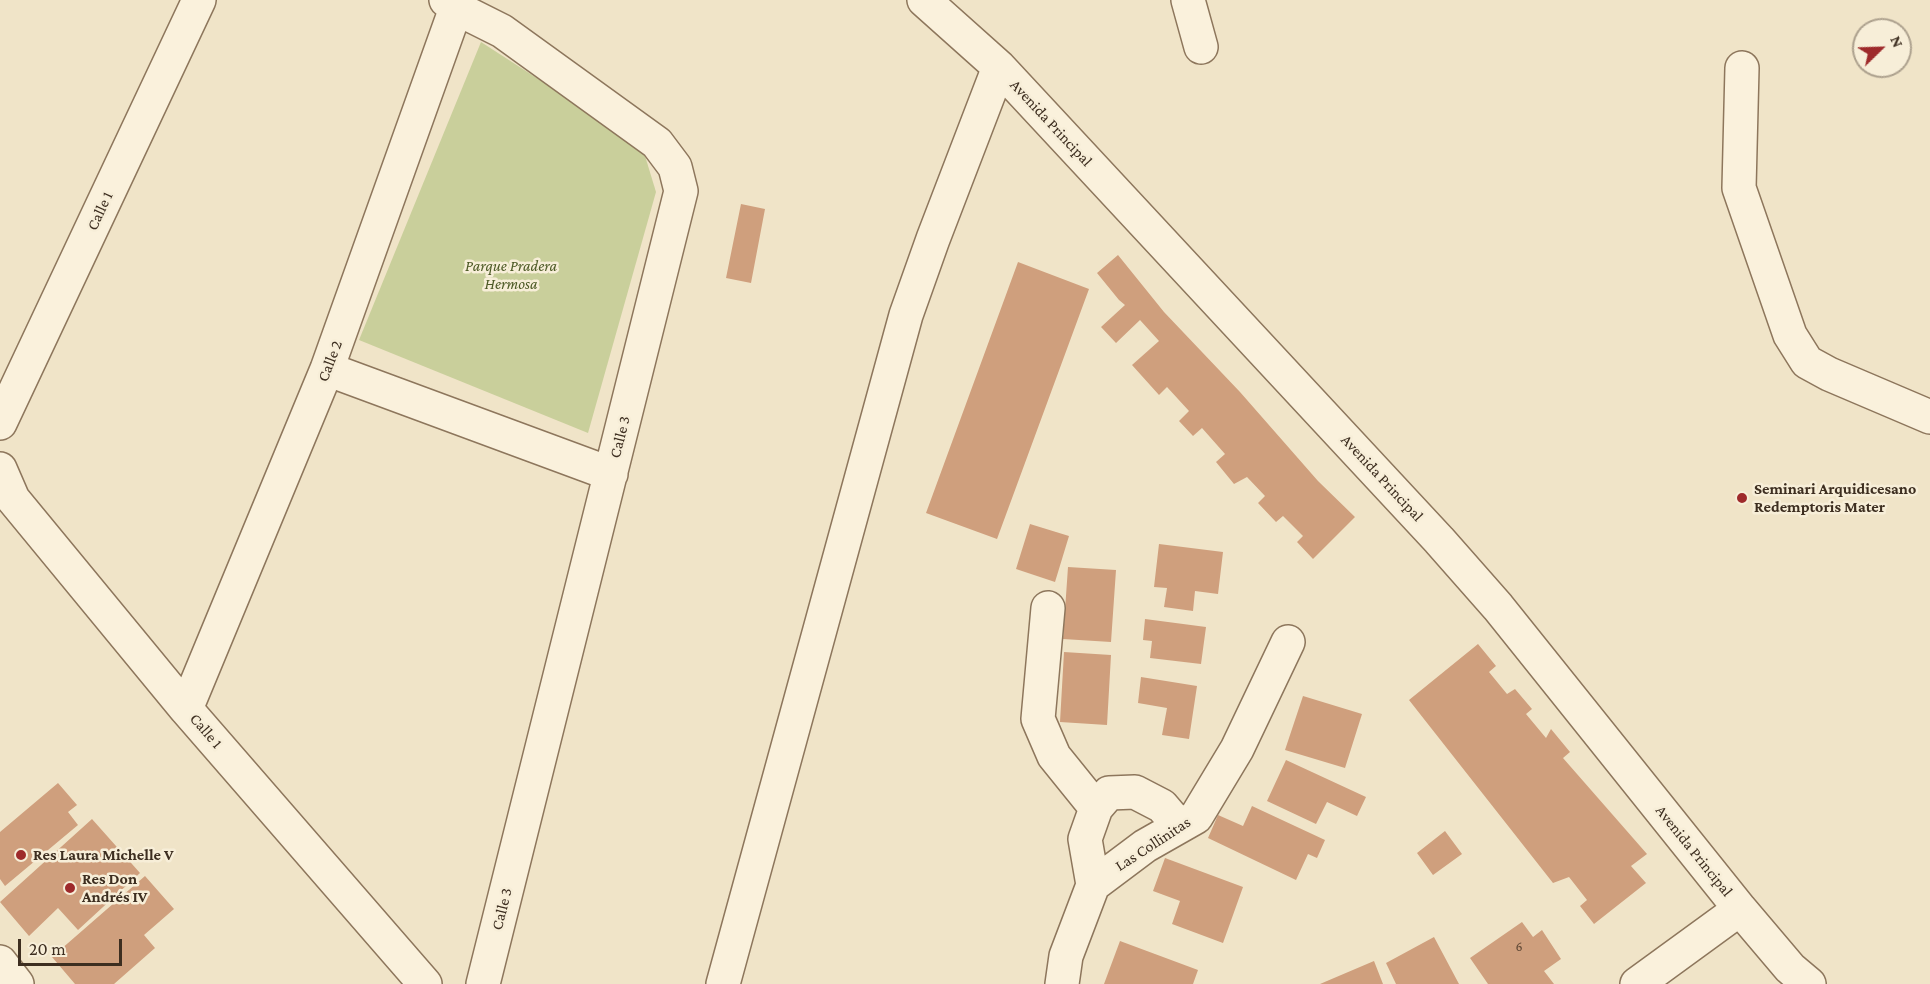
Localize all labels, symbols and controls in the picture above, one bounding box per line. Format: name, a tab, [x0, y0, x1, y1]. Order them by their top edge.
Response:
north arrow	[1852, 18, 1912, 78]
text: N	[1887, 33, 1907, 50]
street label: Avenida Principal	[1006, 76, 1096, 170]
street label: Calle 1	[83, 189, 117, 233]
park label: Parque Pradera Hermosa	[465, 256, 557, 294]
street label: Calle 2	[313, 338, 347, 384]
street label: Calle 3	[606, 414, 634, 460]
street label: Avenida Principal	[1337, 431, 1427, 525]
place label: Seminari Arquidicesano Redemptoris Mater	[1754, 479, 1916, 517]
marker: Seminari Arquidicesano Redemptoris Mater	[1735, 491, 1749, 505]
street label: Calle 1	[185, 709, 227, 753]
street label: Avenida Principal	[1651, 801, 1737, 901]
street label: Las Collinitas	[1112, 812, 1194, 876]
place label: Res Laura Michelle V	[33, 845, 174, 865]
marker: Res Laura Michelle V	[14, 848, 28, 862]
place label: Res Don Andrés IV	[82, 869, 147, 907]
marker: Res Don Andrés IV	[63, 881, 77, 895]
street label: Calle 3	[488, 886, 516, 932]
scale bar	[21, 927, 124, 965]
text: 20 m	[29, 939, 66, 959]
house number: 6	[1515, 939, 1523, 955]

